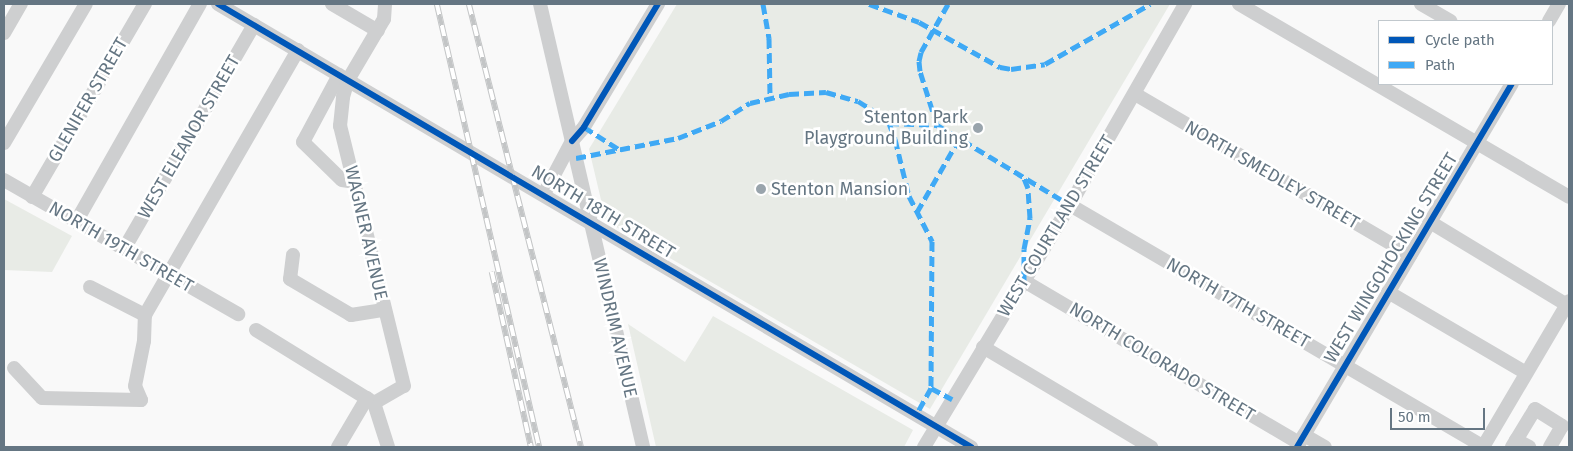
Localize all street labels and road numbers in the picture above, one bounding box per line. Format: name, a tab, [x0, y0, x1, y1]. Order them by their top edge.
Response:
street label: GLENIFER STREET	[44, 34, 132, 166]
street label: WEST ELEANOR STREET	[133, 52, 245, 222]
street label: NORTH SMEDLEY STREET	[1181, 116, 1363, 234]
street label: WEST COURTLAND STREET	[993, 131, 1119, 321]
street label: WEST WINGOHOCKING STREET	[1320, 149, 1462, 367]
street label: NORTH 18TH STREET	[527, 161, 679, 263]
street label: WAGNER AVENUE	[340, 164, 392, 302]
street label: NORTH 19TH STREET	[45, 197, 197, 297]
street label: NORTH 17TH STREET	[1163, 253, 1313, 353]
street label: WINDRIM AVENUE	[588, 256, 642, 400]
street label: NORTH COLORADO STREET	[1065, 298, 1259, 426]

